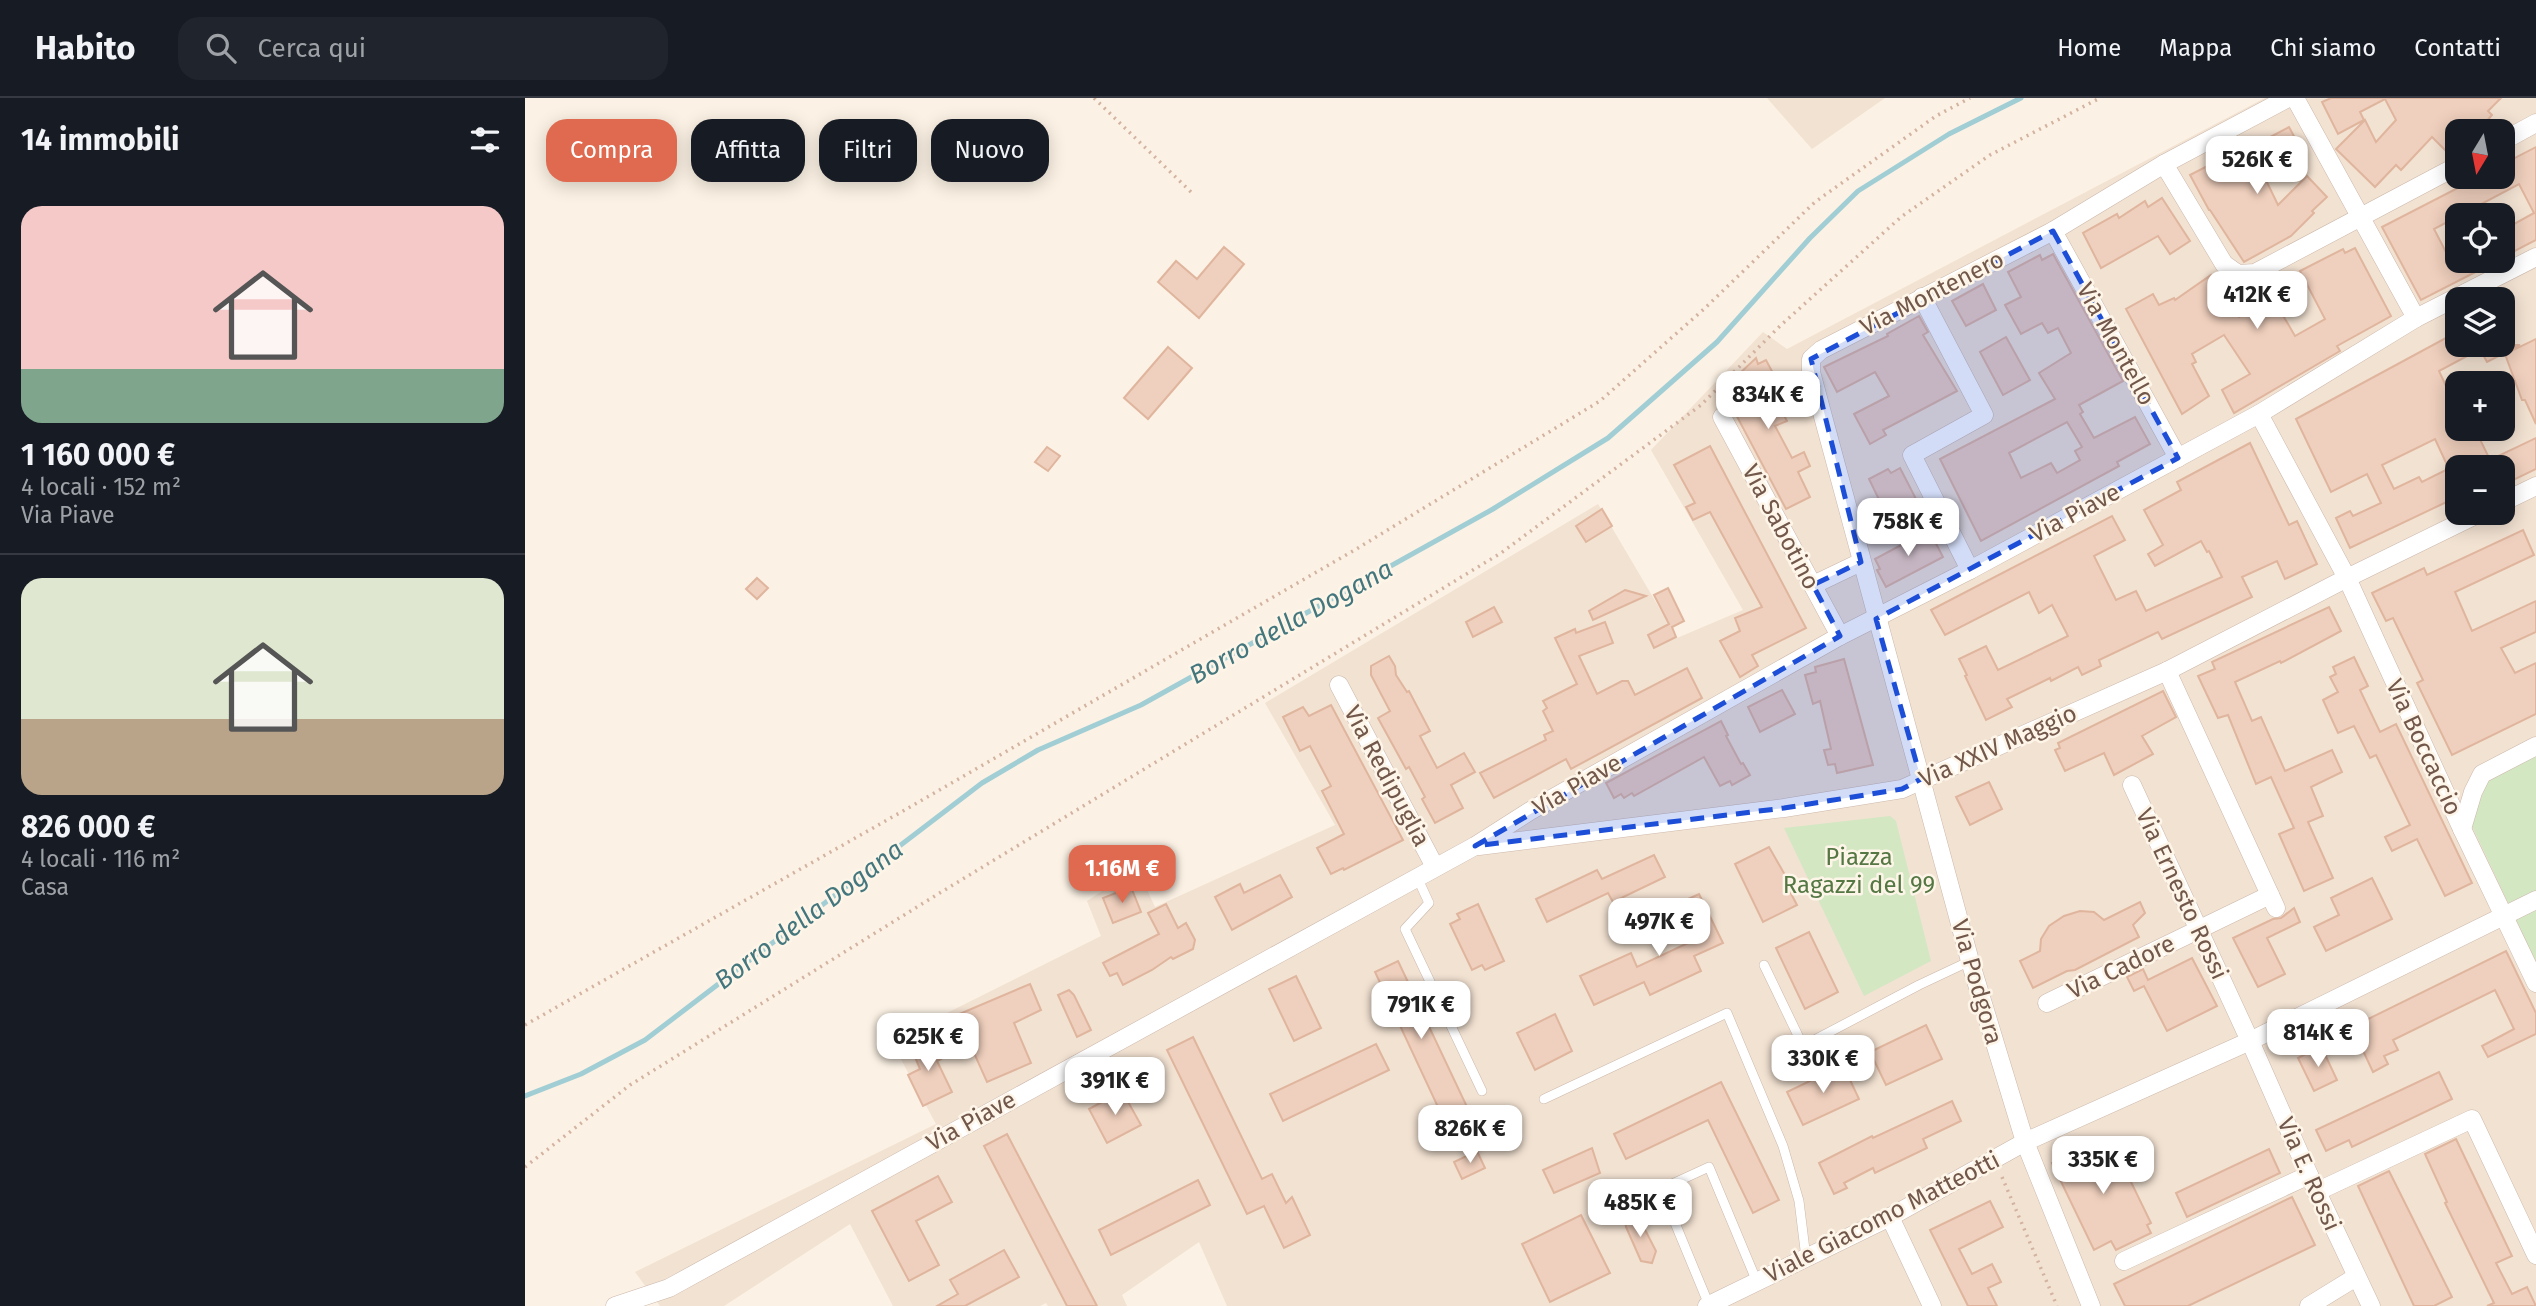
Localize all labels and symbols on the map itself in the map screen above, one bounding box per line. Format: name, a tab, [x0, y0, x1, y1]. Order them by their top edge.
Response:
north arrow	[2445, 119, 2515, 189]
pin: 526K €	[2200, 136, 2314, 196]
street label: Via Montenero	[1856, 245, 2008, 341]
pin: 412K €	[2200, 272, 2314, 331]
street label: Via Montello	[2071, 278, 2161, 410]
pin: 834K €	[1711, 372, 1825, 431]
street label: Via Sabotino	[1736, 460, 1826, 594]
street label: Via Piave	[2025, 478, 2125, 548]
pin: 758K €	[1851, 498, 1965, 558]
water label: Borro della Dogana	[1184, 553, 1398, 691]
street label: Via Boccaccio	[2380, 675, 2468, 819]
street label: Via XXIV Maggio	[1915, 699, 2081, 793]
street label: Via Redipuglia	[1338, 701, 1436, 851]
street label: Via Piave	[1528, 748, 1626, 822]
street label: Via Ernesto Rossi	[2130, 804, 2234, 984]
water label: Borro della Dogana	[709, 834, 909, 996]
park label: Piazza Ragazzi del 99	[1783, 843, 1935, 899]
pin: 1.16M €	[1057, 846, 1187, 905]
pin: 497K €	[1602, 898, 1716, 958]
street label: Via Podgora	[1946, 916, 2008, 1048]
street label: Via Cadore	[2063, 929, 2179, 1005]
pin: 791K €	[1364, 982, 1478, 1041]
pin: 814K €	[2261, 1010, 2375, 1069]
pin: 625K €	[871, 1014, 985, 1073]
pin: 330K €	[1766, 1035, 1880, 1095]
pin: 391K €	[1058, 1058, 1172, 1117]
street label: Via Piave	[921, 1085, 1021, 1157]
pin: 826K €	[1413, 1105, 1527, 1165]
street label: Via E. Rossi	[2271, 1113, 2347, 1235]
pin: 335K €	[2046, 1136, 2160, 1196]
street label: Viale Giacomo Matteotti	[1760, 1145, 2004, 1289]
pin: 485K €	[1583, 1180, 1697, 1239]

